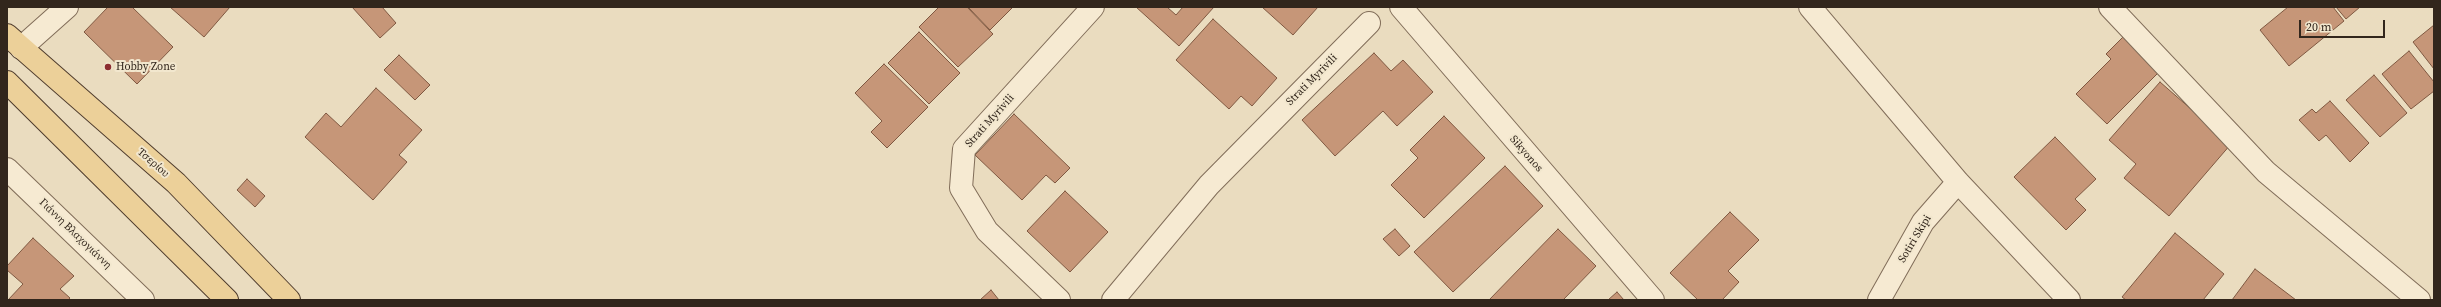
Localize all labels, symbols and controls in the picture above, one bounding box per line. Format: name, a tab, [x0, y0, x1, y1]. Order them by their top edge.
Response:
scale bar	[2301, 12, 2387, 38]
text: 20 m	[2306, 19, 2332, 35]
street label: Strati Myrivili	[1284, 52, 1340, 108]
place label: Hobby Zone	[116, 60, 175, 74]
marker: Hobby Zone	[103, 62, 113, 72]
street label: Strati Myrivili	[963, 92, 1017, 150]
street label: Sikyonos	[1507, 133, 1545, 175]
street label: Τσερίου	[134, 146, 172, 180]
street label: Γιάννη Βλαχογιάννη	[36, 196, 114, 272]
street label: Sotiri Skipi	[1896, 213, 1934, 265]

